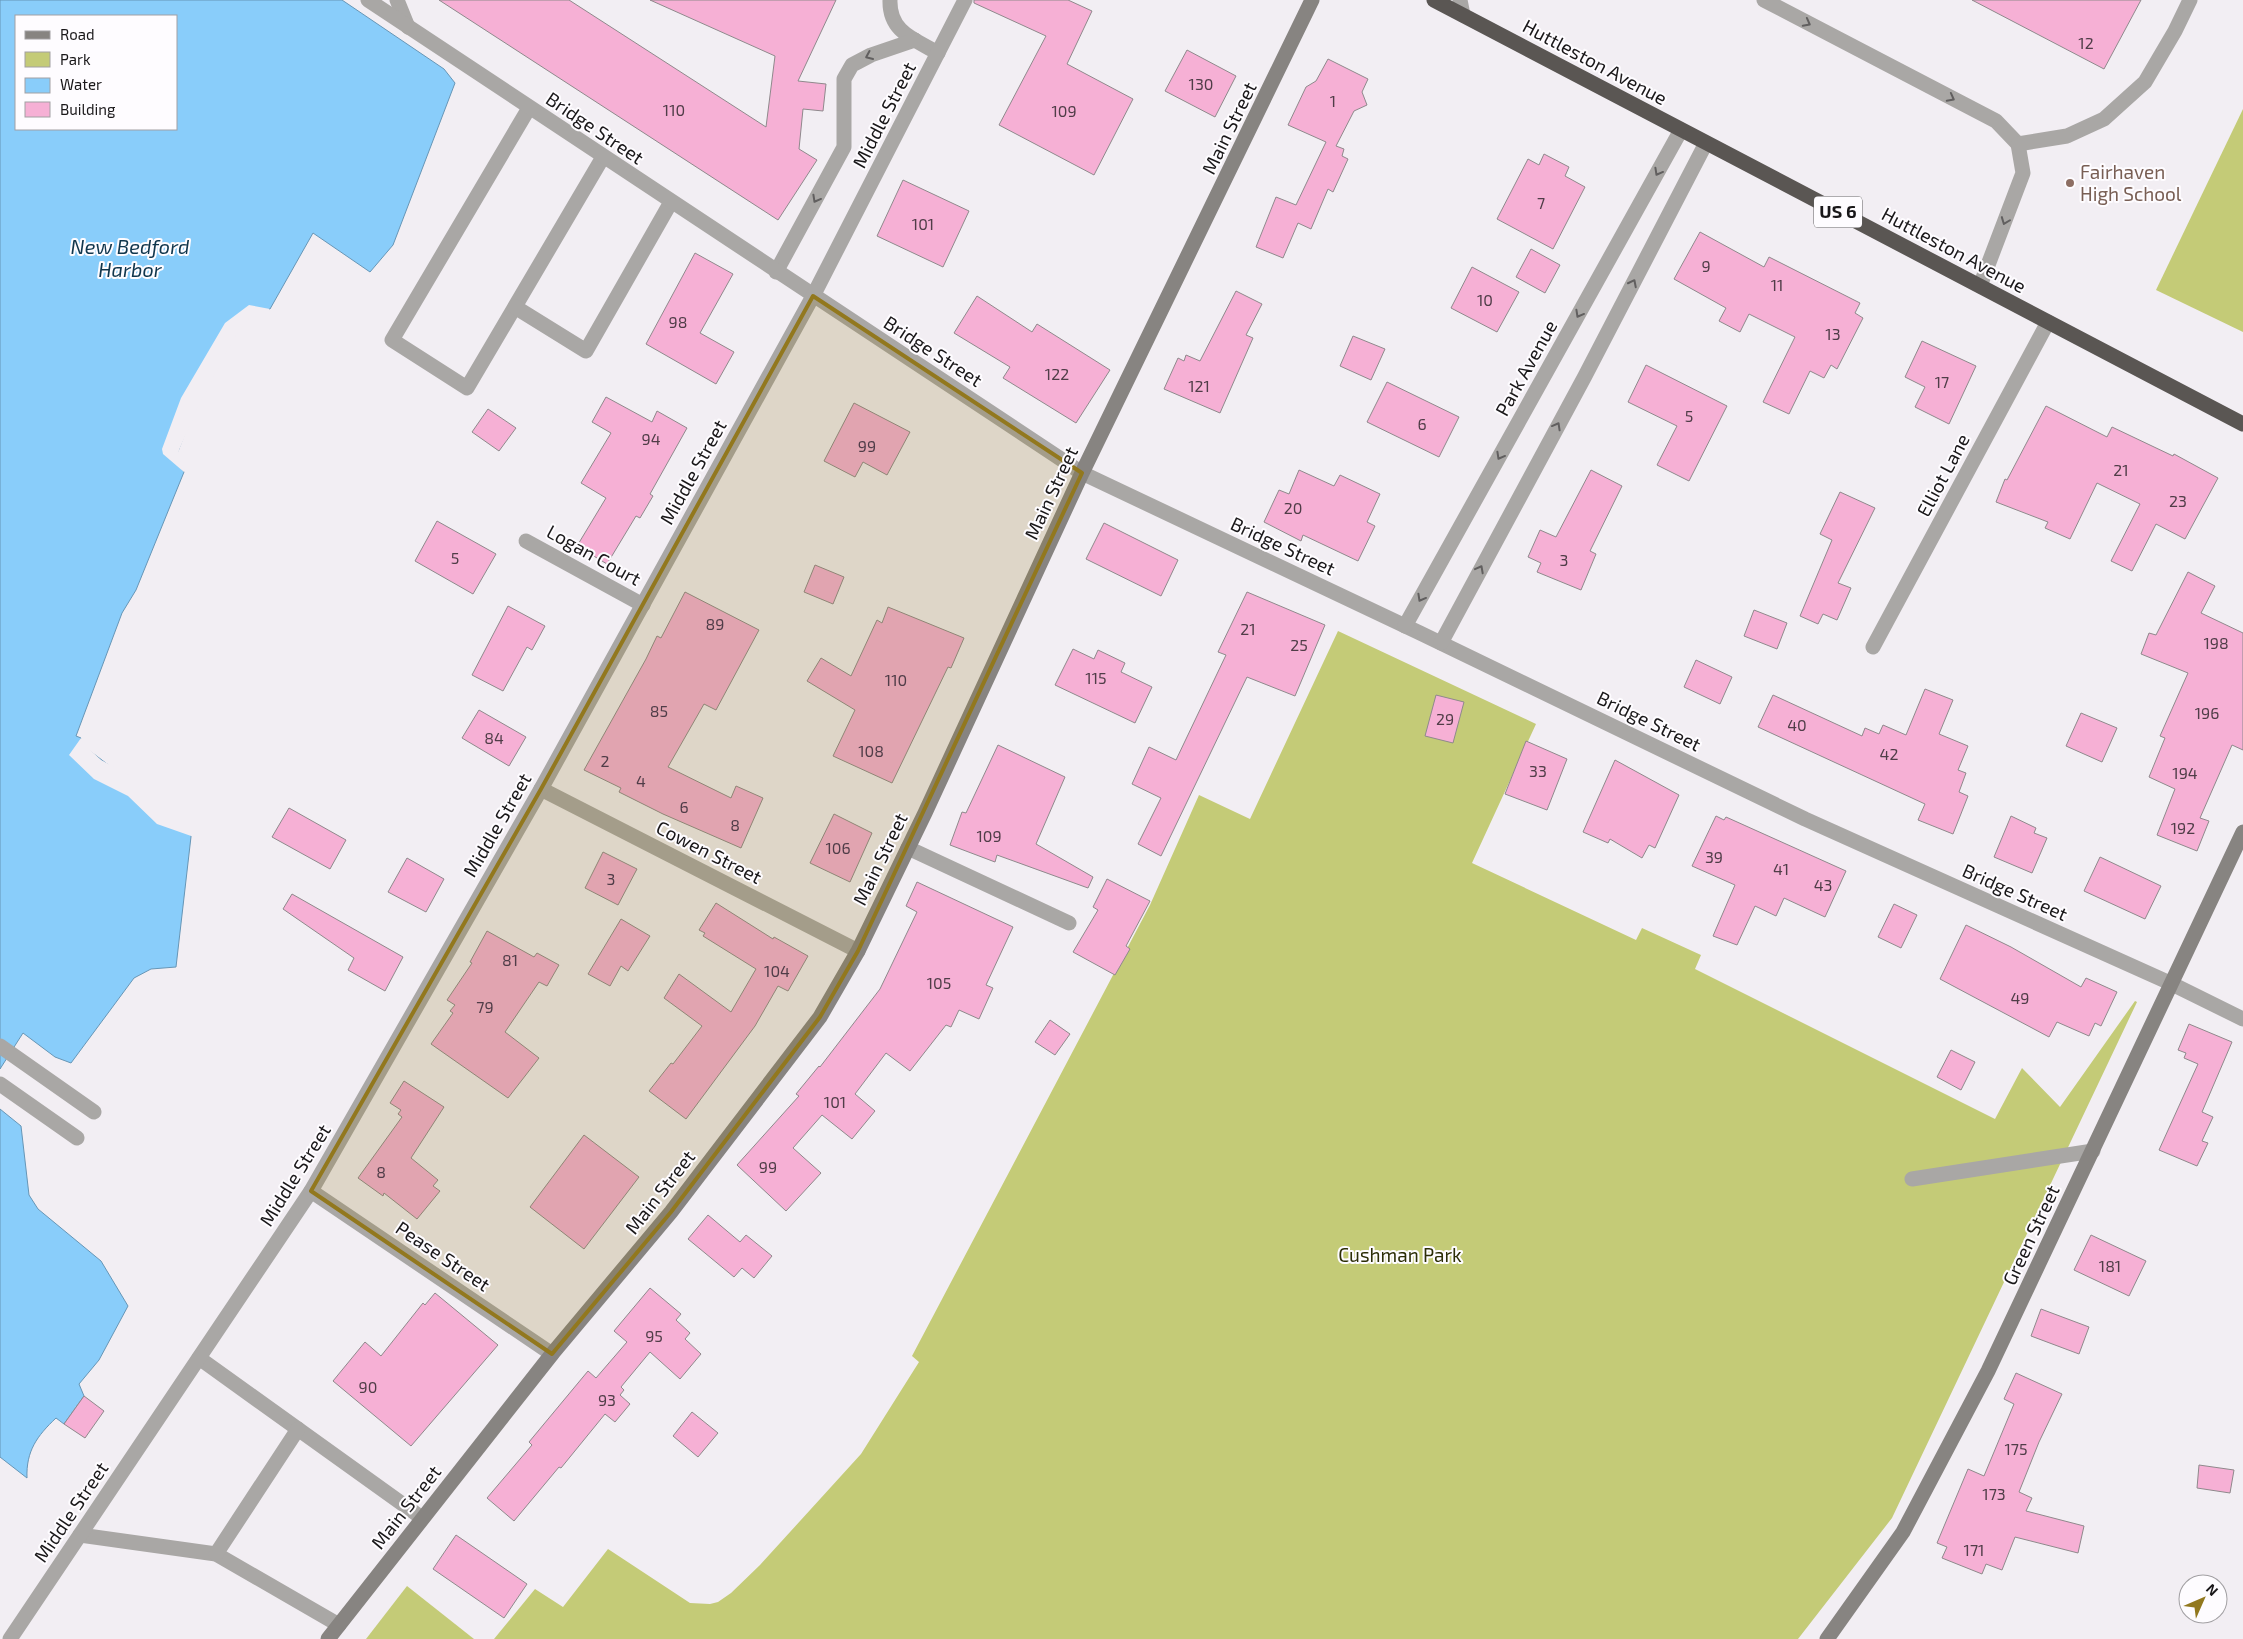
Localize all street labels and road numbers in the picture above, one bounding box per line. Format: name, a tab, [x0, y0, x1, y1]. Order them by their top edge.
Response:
street label: Huttleston Avenue	[1519, 14, 1671, 109]
street label: Middle Street	[847, 58, 920, 172]
street label: Main Street	[1196, 78, 1261, 178]
street label: Bridge Street	[542, 87, 648, 169]
road number: US 6	[1814, 196, 1862, 228]
street label: Huttleston Avenue	[1878, 202, 2030, 297]
street label: Bridge Street	[880, 310, 987, 391]
street label: Park Avenue	[1490, 316, 1561, 420]
street label: Middle Street	[654, 415, 731, 528]
street label: Elliot Lane	[1911, 429, 1974, 520]
street label: Main Street	[1019, 443, 1082, 543]
street label: Bridge Street	[1227, 511, 1339, 580]
street label: Logan Court	[543, 519, 645, 590]
street label: Bridge Street	[1594, 685, 1705, 756]
street label: Middle Street	[458, 769, 536, 881]
street label: Main Street	[847, 809, 912, 909]
street label: Cowen Street	[653, 815, 766, 888]
street label: Bridge Street	[1959, 858, 2071, 925]
street label: Middle Street	[254, 1119, 335, 1230]
street label: Main Street	[620, 1145, 699, 1238]
street label: Green Street	[1997, 1181, 2064, 1288]
street label: Pease Street	[392, 1216, 495, 1295]
street label: Middle Street	[29, 1457, 113, 1566]
street label: Main Street	[366, 1460, 445, 1553]

